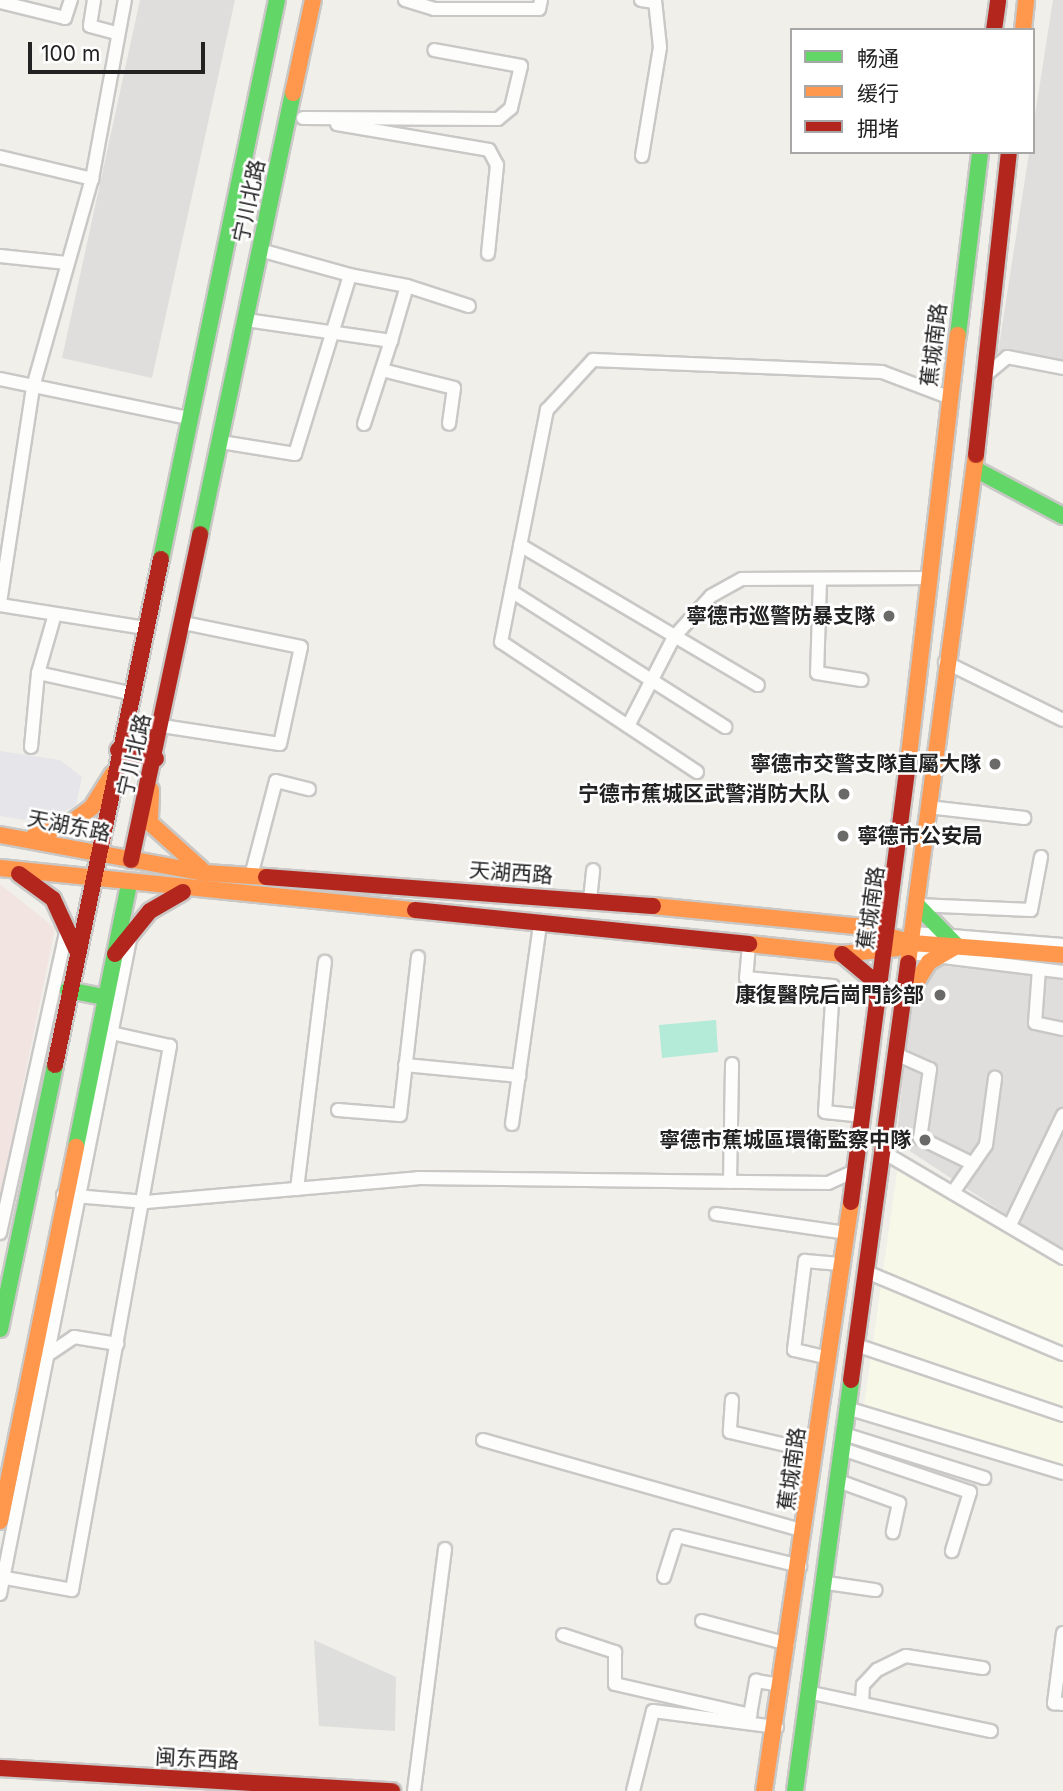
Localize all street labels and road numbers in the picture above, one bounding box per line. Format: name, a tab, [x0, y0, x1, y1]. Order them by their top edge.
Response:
street label: 宁川北路	[228, 157, 270, 245]
street label: 蕉城南路	[916, 302, 952, 388]
street label: 宁川北路	[112, 711, 156, 799]
street label: 天湖东路	[25, 806, 113, 846]
street label: 天湖西路	[468, 858, 554, 888]
street label: 蕉城南路	[853, 865, 889, 951]
street label: 蕉城南路	[774, 1426, 810, 1512]
street label: 闽东西路	[154, 1744, 240, 1774]

